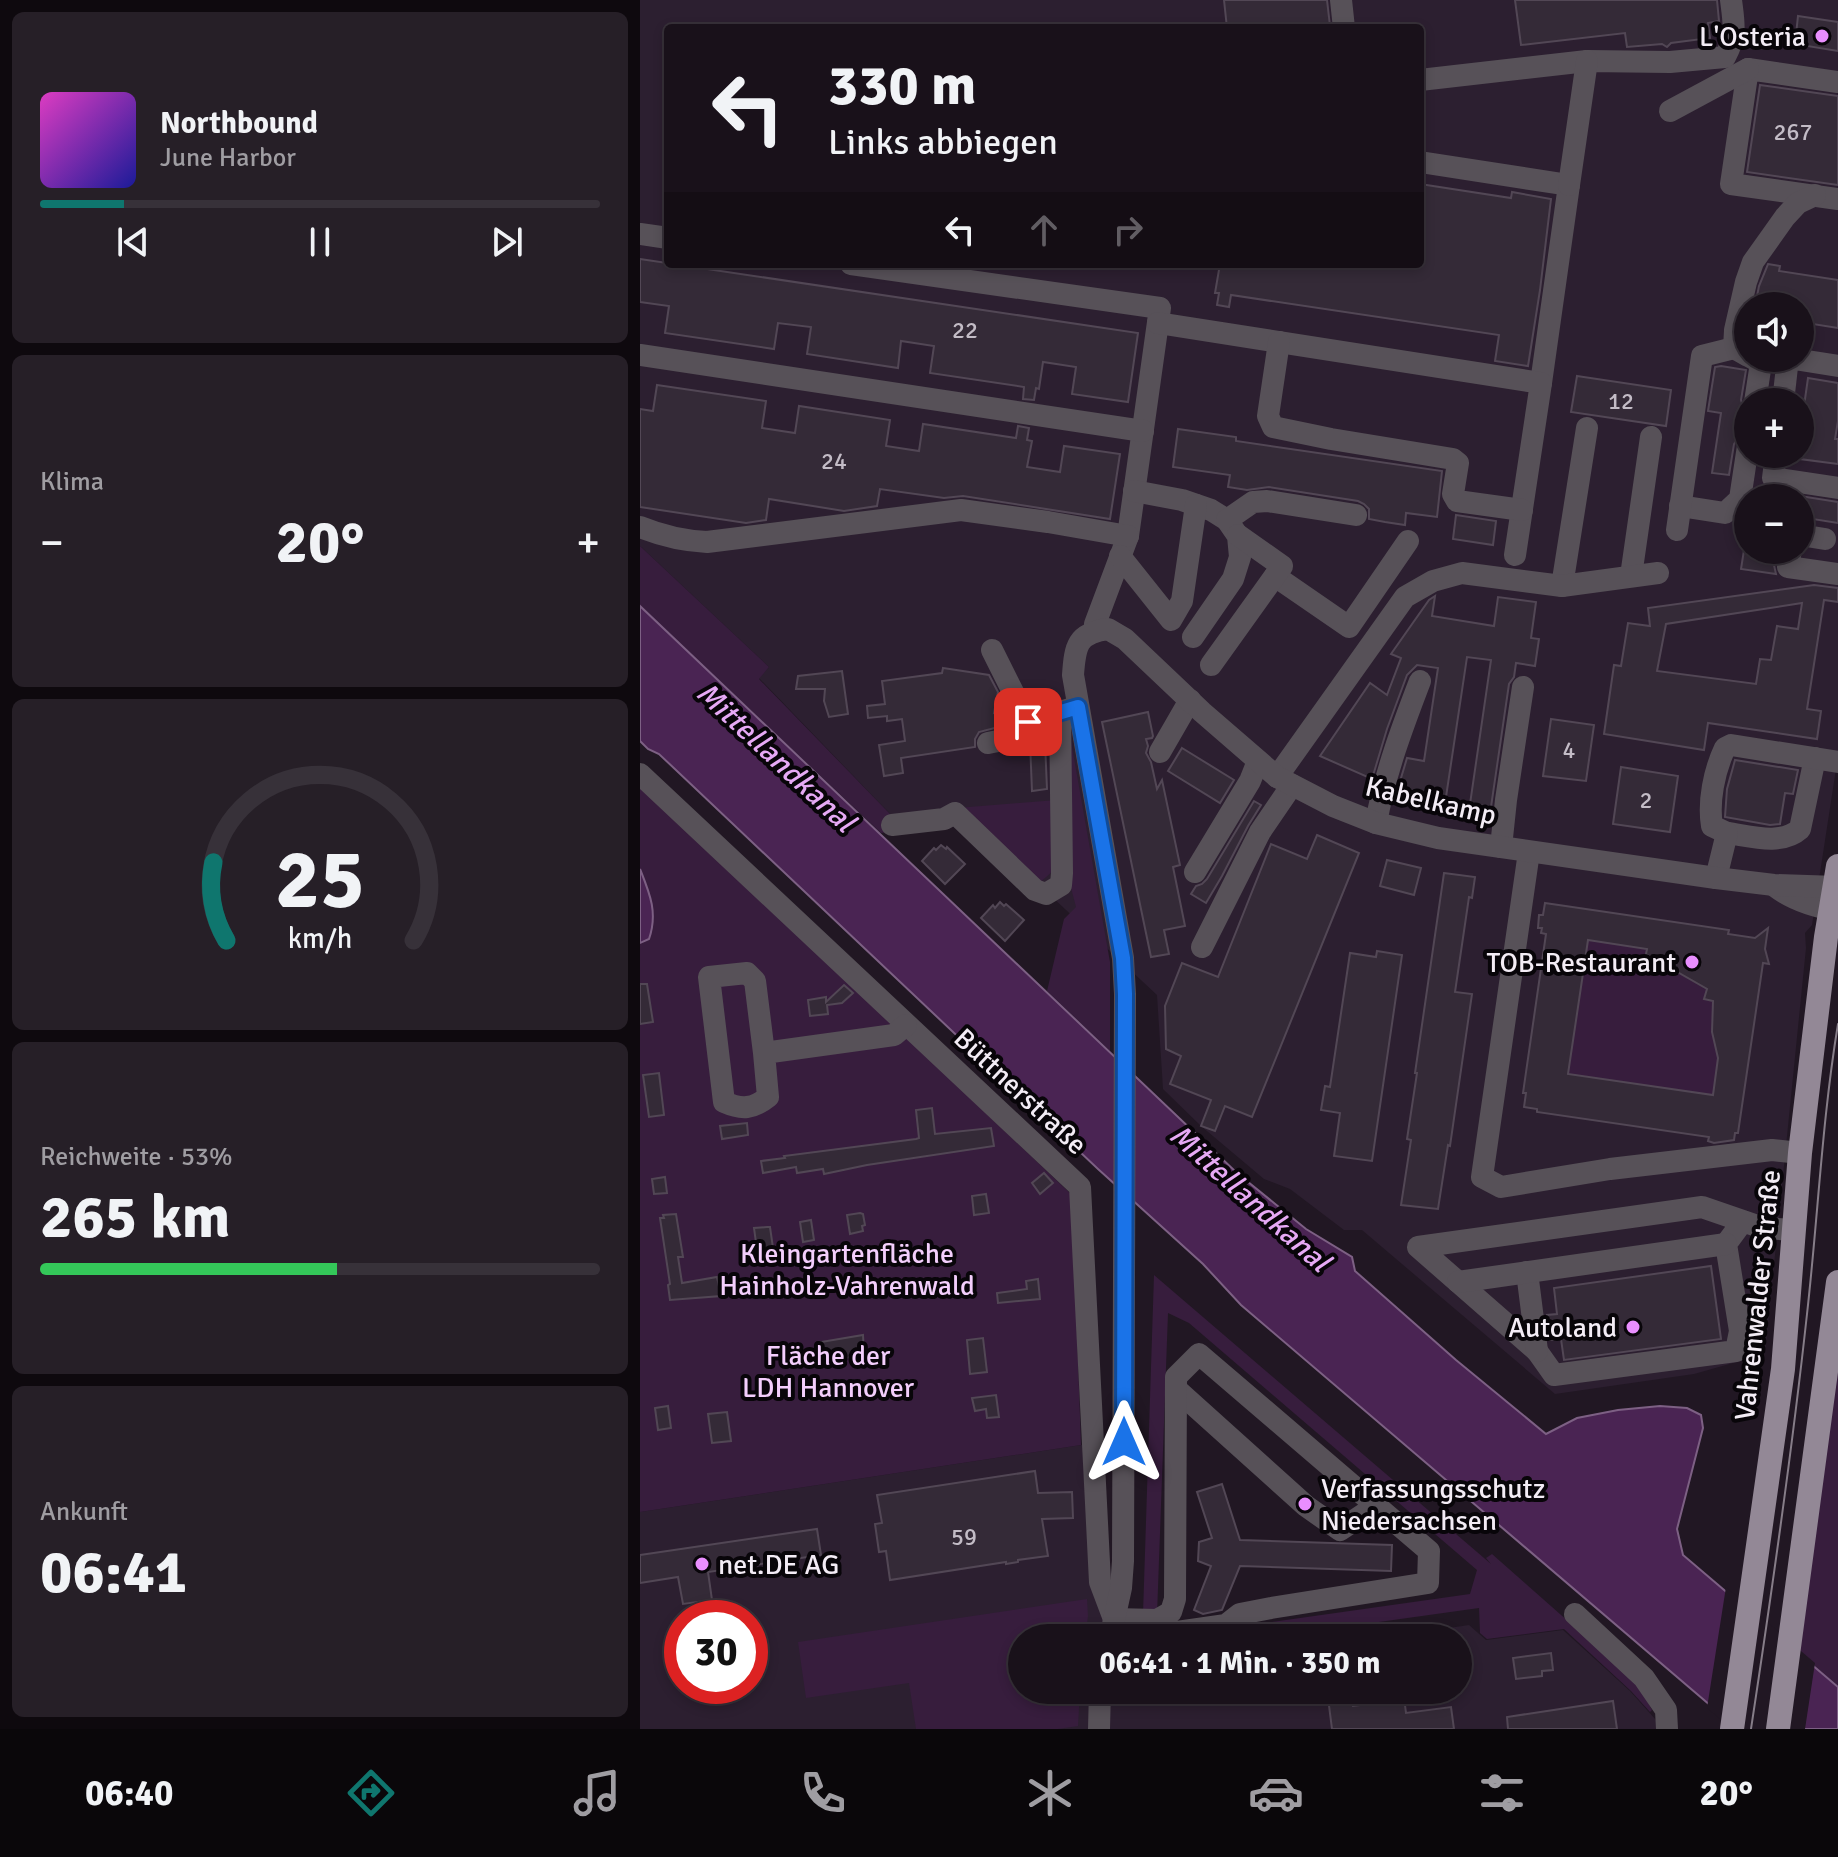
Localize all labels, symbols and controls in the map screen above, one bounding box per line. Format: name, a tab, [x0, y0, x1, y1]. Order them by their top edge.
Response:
place label: L'Osteria	[1699, 20, 1806, 54]
marker: L'Osteria	[1813, 27, 1831, 45]
text: 330 m	[828, 51, 976, 120]
icon: left	[696, 56, 800, 160]
text: Northbound	[160, 105, 318, 142]
house number: 267	[1774, 117, 1812, 147]
text: Links abbiegen	[828, 120, 1058, 165]
text: June Harbor	[160, 142, 296, 174]
icon: left	[938, 208, 982, 252]
icon: ahead	[1022, 208, 1066, 252]
icon: right	[1106, 208, 1150, 252]
icon: previous	[111, 220, 155, 264]
icon: pause	[298, 220, 342, 264]
icon: next	[485, 220, 529, 264]
map controls	[1734, 292, 1814, 564]
button: sound	[1734, 292, 1814, 372]
house number: 22	[952, 315, 978, 345]
house number: 12	[1608, 386, 1634, 416]
button: +	[1734, 388, 1814, 468]
house number: 24	[821, 446, 847, 476]
text: Klima	[40, 466, 104, 498]
button: −	[1734, 484, 1814, 564]
text: 20°	[276, 506, 364, 580]
text: −	[40, 516, 64, 570]
text: +	[576, 516, 600, 570]
water label: Mittellandkanal	[689, 674, 864, 842]
pin	[994, 688, 1062, 756]
icon: arrive	[1006, 700, 1050, 744]
house number: 4	[1563, 735, 1576, 765]
street label: Kabelkamp	[1362, 769, 1500, 833]
house number: 2	[1640, 785, 1652, 815]
text: 25	[275, 828, 365, 930]
text: km/h	[288, 921, 352, 956]
place label: TOB-Restaurant	[1486, 946, 1676, 980]
marker: TOB-Restaurant	[1683, 953, 1701, 971]
street label: Büttnerstraße	[947, 1022, 1094, 1162]
water label: Mittellandkanal	[1162, 1117, 1339, 1282]
text: Reichweite · 53%	[40, 1141, 233, 1173]
street label: Vahrenwalder Straße	[1728, 1168, 1788, 1422]
text: 265 km	[40, 1181, 230, 1255]
park label: Kleingartenfläche Hainholz-Vahrenwald	[719, 1237, 975, 1303]
place label: Autoland	[1508, 1311, 1617, 1345]
marker: Autoland	[1624, 1318, 1642, 1336]
park label: Fläche der LDH Hannover	[742, 1339, 915, 1405]
position arrow	[1082, 1400, 1166, 1484]
place label: Verfassungsschutz Niedersachsen	[1321, 1472, 1545, 1538]
marker: Verfassungsschutz Niedersachsen	[1296, 1495, 1314, 1513]
text: Ankunft	[40, 1496, 128, 1528]
house number: 59	[951, 1522, 977, 1552]
text: 06:41	[40, 1536, 187, 1610]
place label: net.DE AG	[718, 1548, 839, 1582]
marker: net.DE AG	[693, 1555, 711, 1573]
speed limit sign: 30	[664, 1600, 768, 1704]
text: 06:41 · 1 Min. · 350 m	[1099, 1645, 1381, 1682]
icon: directions	[343, 1765, 399, 1821]
icon: music	[569, 1765, 625, 1821]
icon: phone	[795, 1765, 851, 1821]
icon: climate	[1022, 1765, 1078, 1821]
icon: car	[1248, 1765, 1304, 1821]
icon: filters	[1474, 1765, 1530, 1821]
text: 06:40	[85, 1771, 173, 1816]
text: 20°	[1700, 1771, 1753, 1816]

